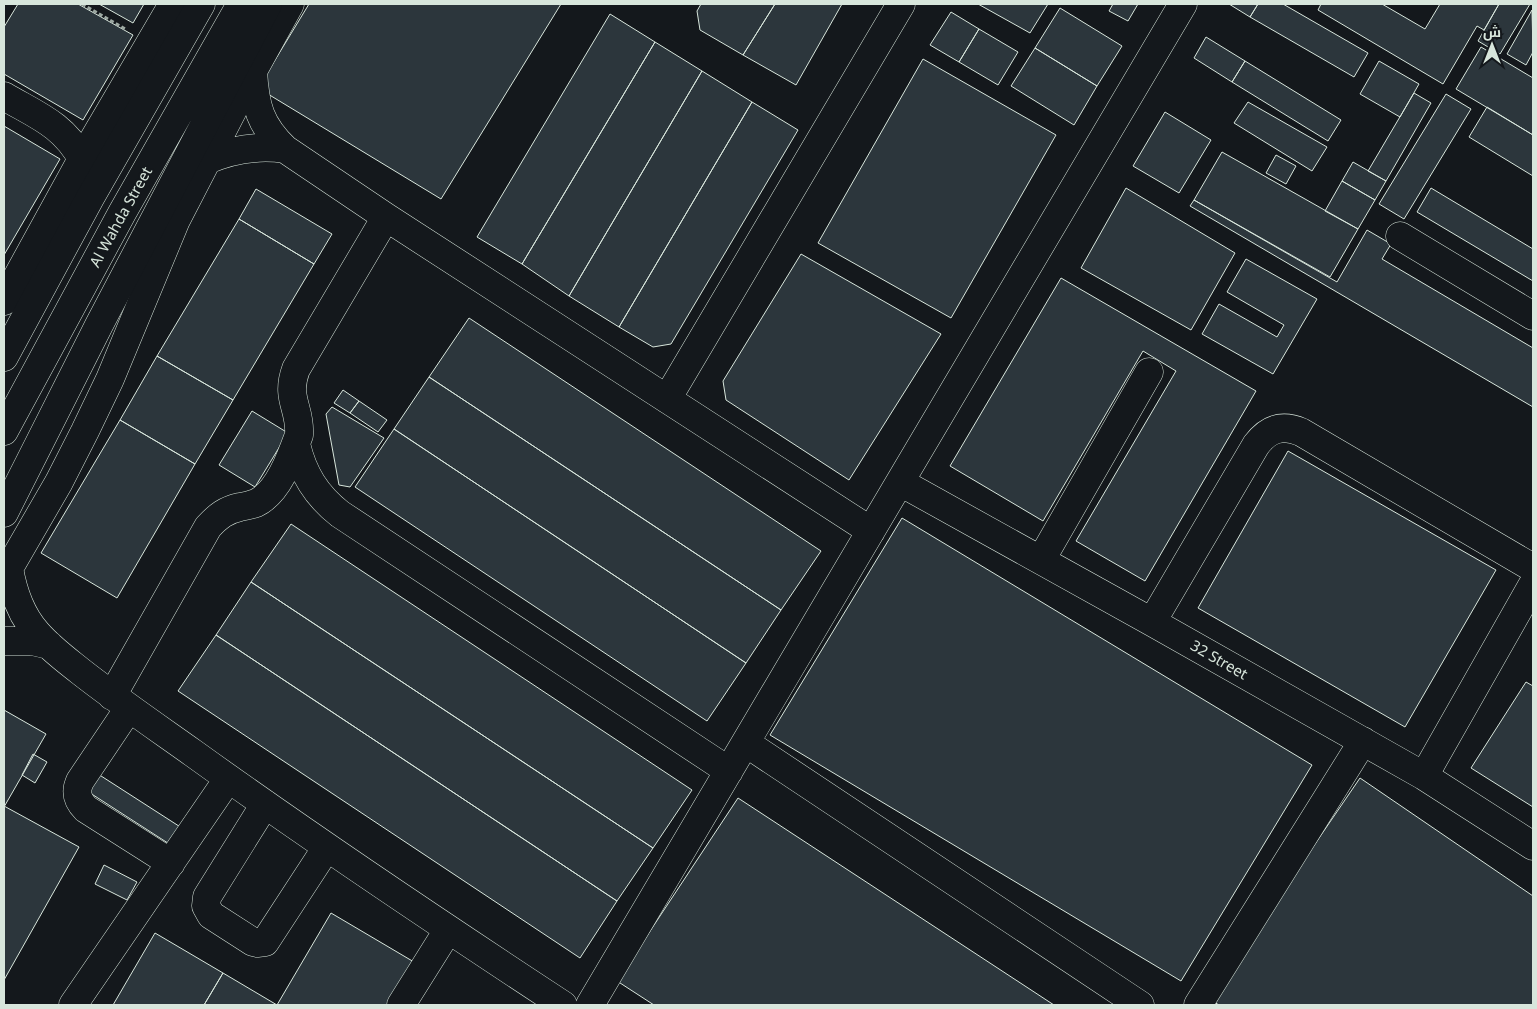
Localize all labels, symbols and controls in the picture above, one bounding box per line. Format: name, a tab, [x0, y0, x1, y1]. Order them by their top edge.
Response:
north arrow	[1467, 20, 1517, 70]
text: ش	[1483, 22, 1501, 41]
street label: Al Wahda Street	[84, 162, 156, 270]
street label: 32 Street	[1187, 635, 1252, 684]

